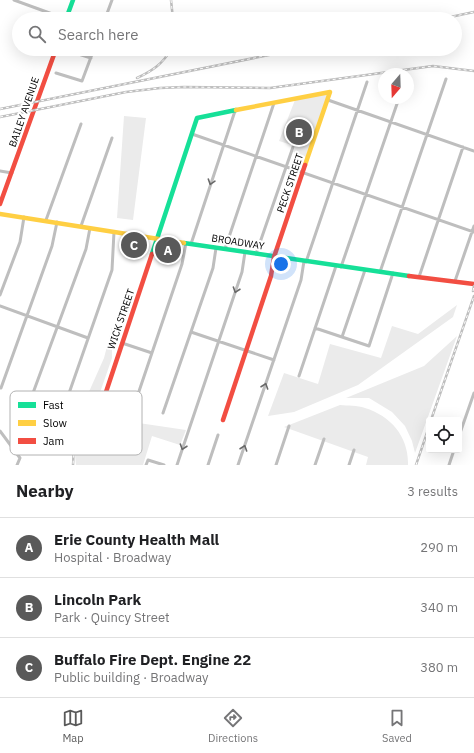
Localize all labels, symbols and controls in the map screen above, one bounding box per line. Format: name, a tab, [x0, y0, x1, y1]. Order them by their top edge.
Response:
search box	[12, 12, 462, 56]
icon: search	[26, 23, 48, 45]
text: Search here	[58, 25, 138, 44]
north arrow	[378, 68, 414, 104]
street label: BAILEY AVENUE	[6, 75, 42, 149]
pin: B	[286, 117, 312, 147]
street label: PECK STREET	[274, 151, 306, 214]
one-way arrow	[208, 179, 216, 186]
pin: C	[121, 230, 147, 260]
street label: BROADWAY	[211, 231, 266, 253]
pin: A	[155, 235, 181, 265]
your location	[271, 254, 291, 274]
one-way arrow	[232, 286, 241, 293]
street label: WICK STREET	[105, 287, 137, 351]
one-way arrow	[260, 383, 269, 390]
legend	[10, 391, 142, 455]
text: Fast	[43, 398, 64, 412]
text: Slow	[43, 416, 67, 430]
map controls	[426, 417, 462, 453]
button: locate	[426, 417, 462, 453]
text: Jam	[43, 434, 64, 448]
one-way arrow	[179, 443, 188, 450]
one-way arrow	[239, 445, 248, 452]
text: Nearby	[16, 480, 74, 502]
text: 3 results	[407, 483, 458, 500]
text: Erie County Health Mall	[54, 530, 219, 549]
text: A	[25, 539, 33, 556]
text: 290 m	[420, 539, 458, 556]
text: Hospital · Broadway	[54, 549, 171, 566]
text: Lincoln Park	[54, 590, 141, 609]
text: B	[25, 599, 33, 616]
text: 340 m	[420, 599, 458, 616]
text: Park · Quincy Street	[54, 609, 170, 626]
text: Buffalo Fire Dept. Engine 22	[54, 650, 251, 669]
text: C	[25, 659, 33, 676]
text: 380 m	[420, 659, 458, 676]
text: Public building · Broadway	[54, 669, 209, 686]
tab: Map	[62, 707, 84, 745]
tab: Directions	[208, 707, 258, 745]
tab: Saved	[382, 707, 412, 745]

